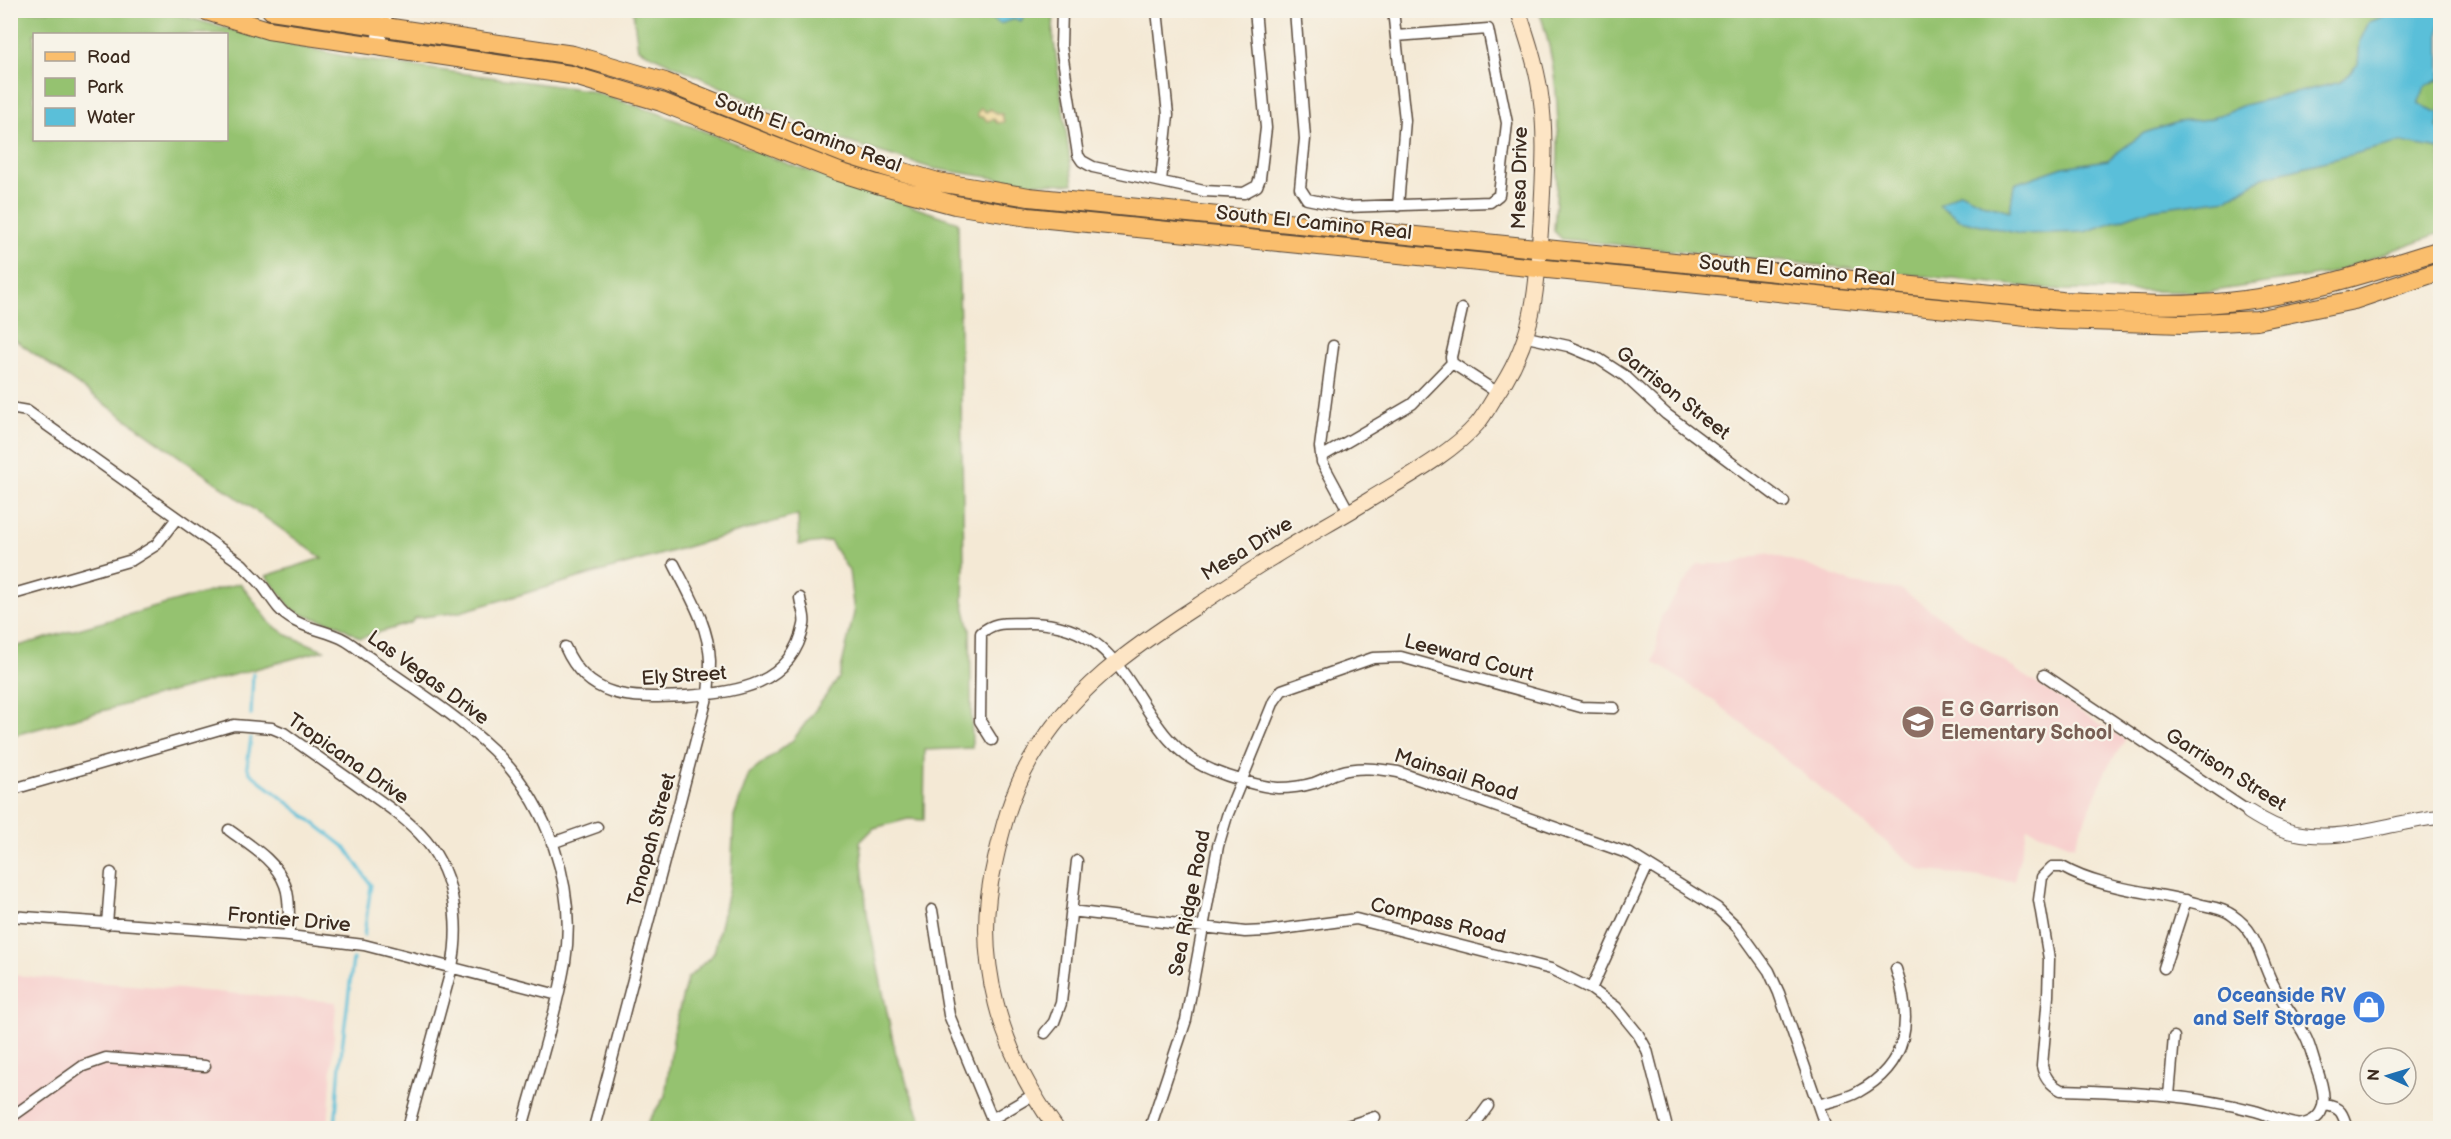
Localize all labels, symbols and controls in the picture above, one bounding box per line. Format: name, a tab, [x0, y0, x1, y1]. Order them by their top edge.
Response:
legend	[33, 33, 228, 141]
text: Road	[87, 47, 131, 68]
text: Park	[87, 77, 123, 98]
street label: South El Camino Real	[711, 88, 905, 178]
text: Water	[87, 107, 135, 128]
street label: Mesa Drive	[1507, 126, 1533, 230]
street label: South El Camino Real	[1215, 201, 1413, 245]
street label: South El Camino Real	[1698, 250, 1896, 292]
street label: Garrison Street	[1611, 341, 1735, 445]
street label: Mesa Drive	[1197, 512, 1297, 586]
street label: Las Vegas Drive	[362, 626, 494, 730]
street label: Leeward Court	[1402, 629, 1536, 687]
street label: Ely Street	[641, 661, 727, 691]
place label: E G Garrison Elementary School	[1941, 698, 2112, 745]
school or university icon: E G Garrison Elementary School	[1900, 704, 1936, 740]
street label: Tropicana Drive	[283, 708, 413, 810]
street label: Garrison Street	[2161, 723, 2291, 817]
street label: Mainsail Road	[1391, 744, 1521, 806]
street label: Tonopah Street	[623, 770, 681, 910]
street label: Sea Ridge Road	[1164, 828, 1216, 978]
street label: Compass Road	[1368, 893, 1508, 949]
street label: Frontier Drive	[226, 903, 352, 937]
place label: Oceanside RV and Self Storage	[2193, 984, 2347, 1031]
shop icon: Oceanside RV and Self Storage	[2351, 989, 2387, 1025]
north arrow	[2358, 1046, 2418, 1106]
text: N	[2365, 1068, 2384, 1082]

